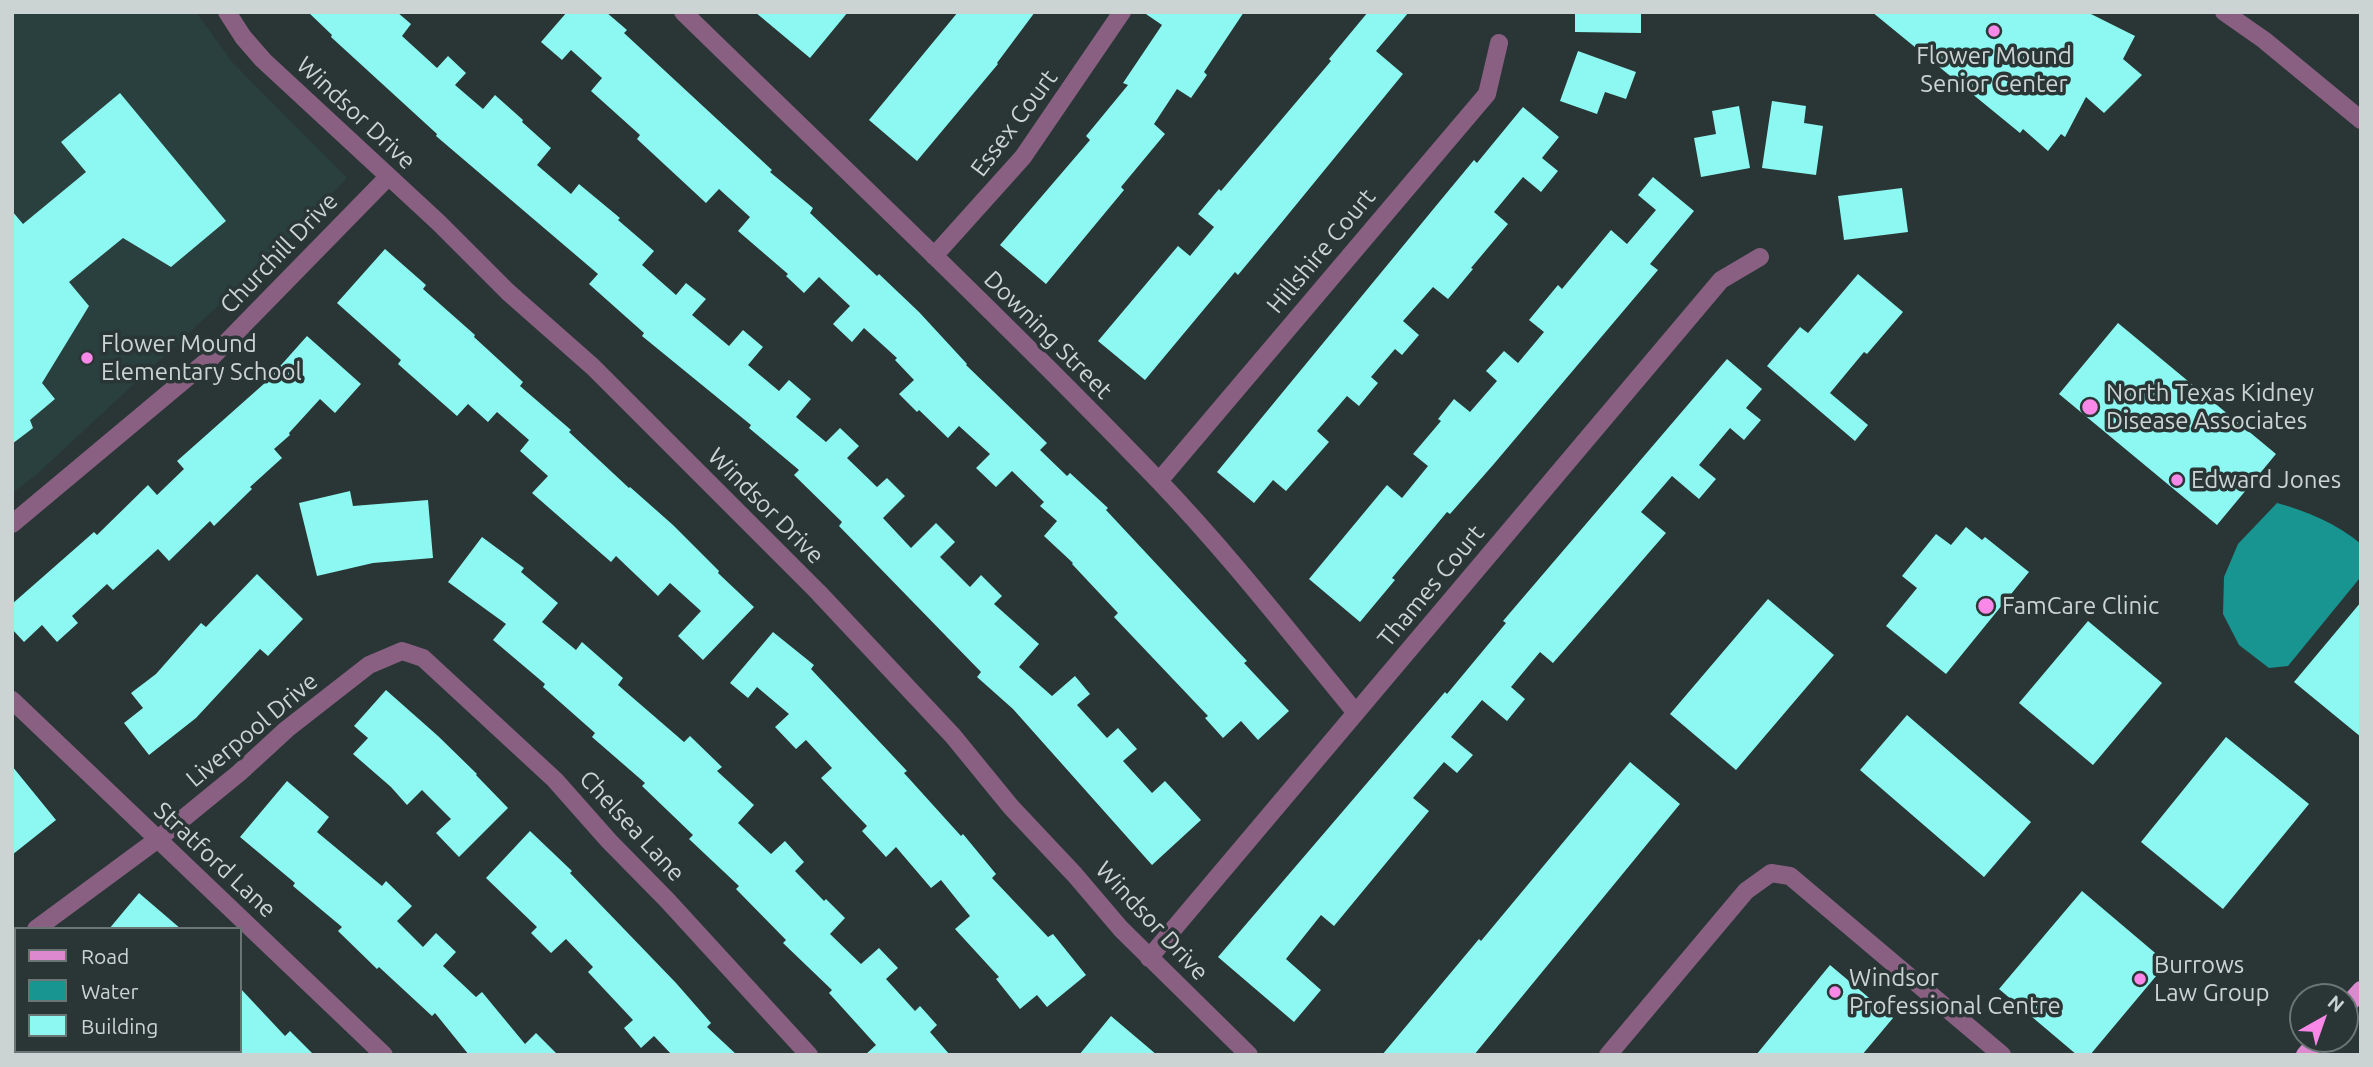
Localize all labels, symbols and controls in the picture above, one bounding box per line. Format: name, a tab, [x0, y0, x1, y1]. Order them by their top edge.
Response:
marker: Flower Mound Senior Center	[1986, 23, 2002, 39]
place label: Flower Mound Senior Center	[1916, 42, 2072, 98]
street label: Windsor Drive	[291, 51, 421, 175]
street label: Essex Court	[965, 64, 1063, 182]
street label: Hillshire Court	[1261, 183, 1381, 319]
street label: Churchill Drive	[214, 187, 344, 319]
street label: Downing Street	[978, 265, 1118, 405]
place label: Flower Mound Elementary School	[101, 330, 302, 386]
marker: Flower Mound Elementary School	[79, 350, 95, 366]
place label: North Texas Kidney Disease Associates	[2106, 379, 2314, 435]
marker: North Texas Kidney Disease Associates	[2080, 397, 2100, 417]
street label: Windsor Drive	[702, 442, 830, 570]
place label: Edward Jones	[2191, 466, 2341, 494]
marker: Edward Jones	[2169, 472, 2185, 488]
street label: Thames Court	[1372, 519, 1490, 653]
place label: FamCare Clinic	[2002, 592, 2159, 620]
marker: FamCare Clinic	[1976, 596, 1996, 616]
street label: Liverpool Drive	[180, 667, 324, 793]
street label: Chelsea Lane	[573, 765, 691, 887]
street label: Stratford Lane	[148, 796, 282, 924]
street label: Windsor Drive	[1090, 856, 1214, 986]
legend	[14, 927, 242, 1053]
text: Road	[81, 944, 129, 968]
place label: Burrows Law Group	[2154, 951, 2269, 1007]
place label: Windsor Professional Centre	[1849, 964, 2061, 1020]
marker: Burrows Law Group	[2132, 971, 2148, 987]
text: Water	[81, 979, 139, 1003]
north arrow	[2289, 983, 2359, 1053]
marker: Windsor Professional Centre	[1827, 984, 1843, 1000]
text: N	[2324, 990, 2349, 1016]
text: Building	[81, 1014, 158, 1038]

